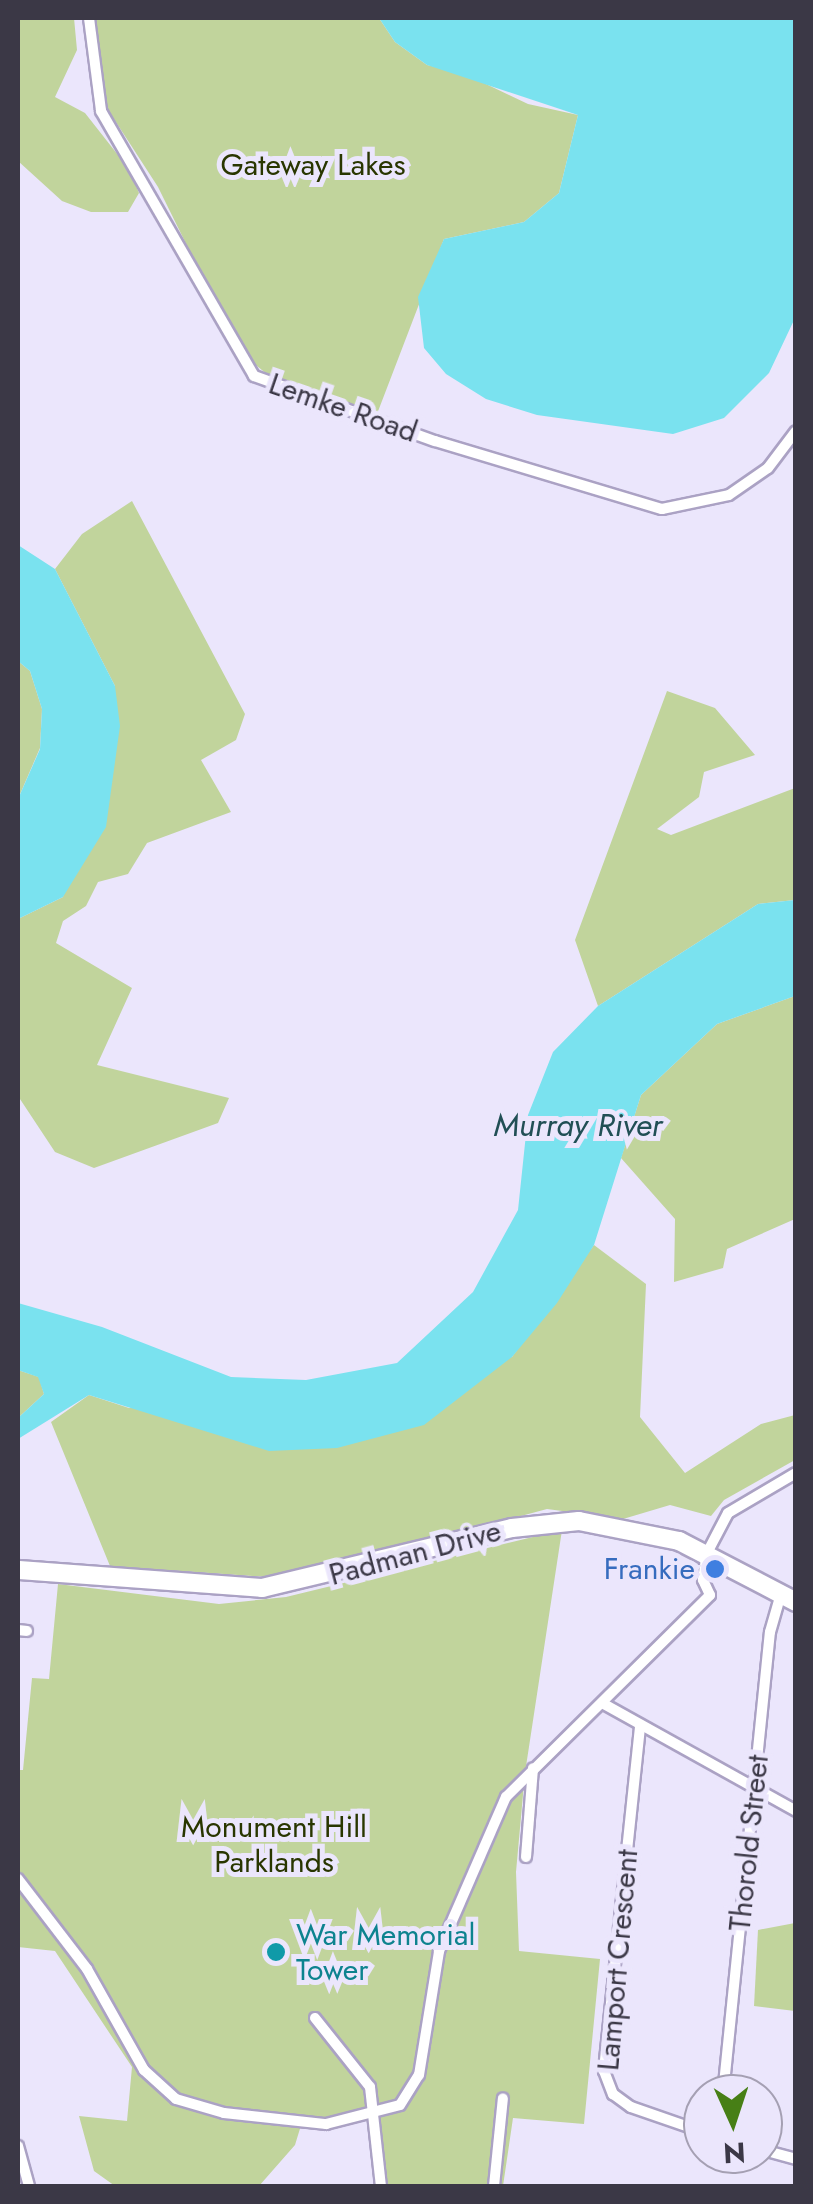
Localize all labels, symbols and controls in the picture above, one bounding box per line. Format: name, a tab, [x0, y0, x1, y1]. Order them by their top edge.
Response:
park label: Gateway Lakes	[221, 147, 405, 183]
street label: Lemke Road	[264, 366, 422, 450]
water label: Murray River	[494, 1106, 662, 1144]
street label: Padman Drive	[325, 1513, 505, 1593]
place label: Frankie	[604, 1551, 695, 1587]
marker: Frankie	[704, 1558, 726, 1580]
street label: Thorold Street	[722, 1753, 776, 1933]
park label: Monument Hill Parklands	[181, 1809, 367, 1880]
street label: Lamport Crescent	[590, 1848, 646, 2072]
place label: War Memorial Tower	[296, 1917, 475, 1988]
marker: War Memorial Tower	[265, 1941, 287, 1963]
north arrow	[683, 2074, 783, 2174]
text: N	[722, 2131, 747, 2174]

